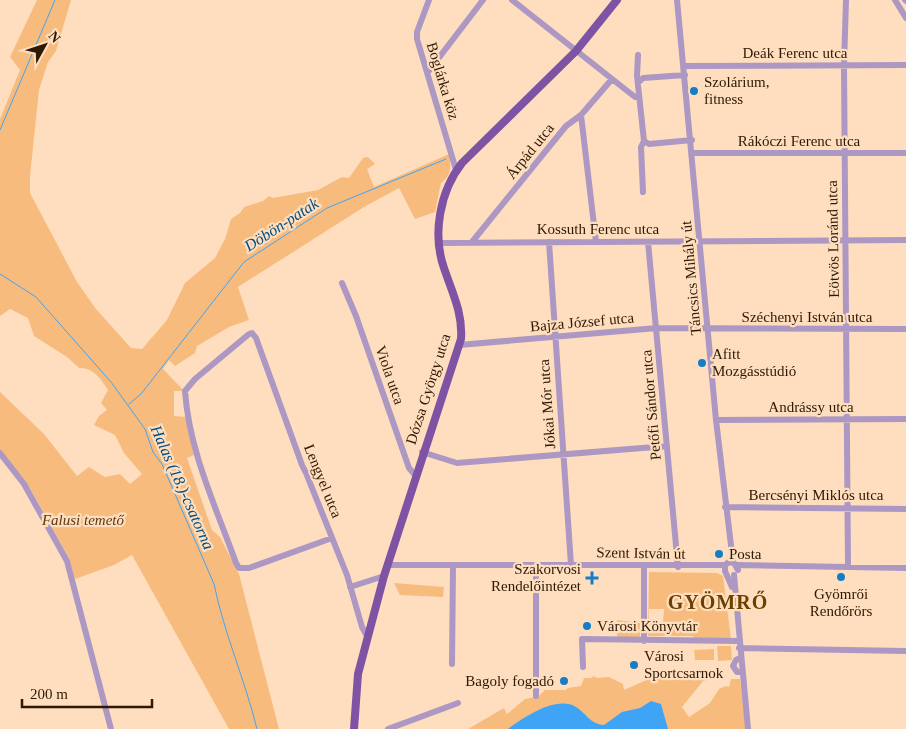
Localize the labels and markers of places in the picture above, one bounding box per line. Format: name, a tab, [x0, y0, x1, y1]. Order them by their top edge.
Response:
place label: Szolárium, fitness	[704, 74, 769, 107]
marker: Szolárium, fitness	[688, 85, 700, 97]
place label: Afitt Mozgásstúdió	[712, 346, 796, 379]
marker: Afitt Mozgásstúdió	[696, 357, 708, 369]
place label: Posta	[729, 546, 762, 562]
marker: Posta	[713, 548, 725, 560]
place label: Szakorvosi Rendelőintézet	[491, 561, 582, 594]
marker: Szakorvosi Rendelőintézet	[585, 571, 599, 585]
marker: Gyömrői Rendőrörs	[835, 571, 847, 583]
place label: Gyömrői Rendőrörs	[810, 586, 872, 619]
place label: Városi Könyvtár	[597, 618, 697, 634]
marker: Városi Könyvtár	[581, 620, 593, 632]
place label: Városi Sportcsarnok	[644, 648, 724, 681]
marker: Városi Sportcsarnok	[628, 659, 640, 671]
place label: Bagoly fogadó	[465, 673, 554, 689]
marker: Bagoly fogadó	[558, 675, 570, 687]

